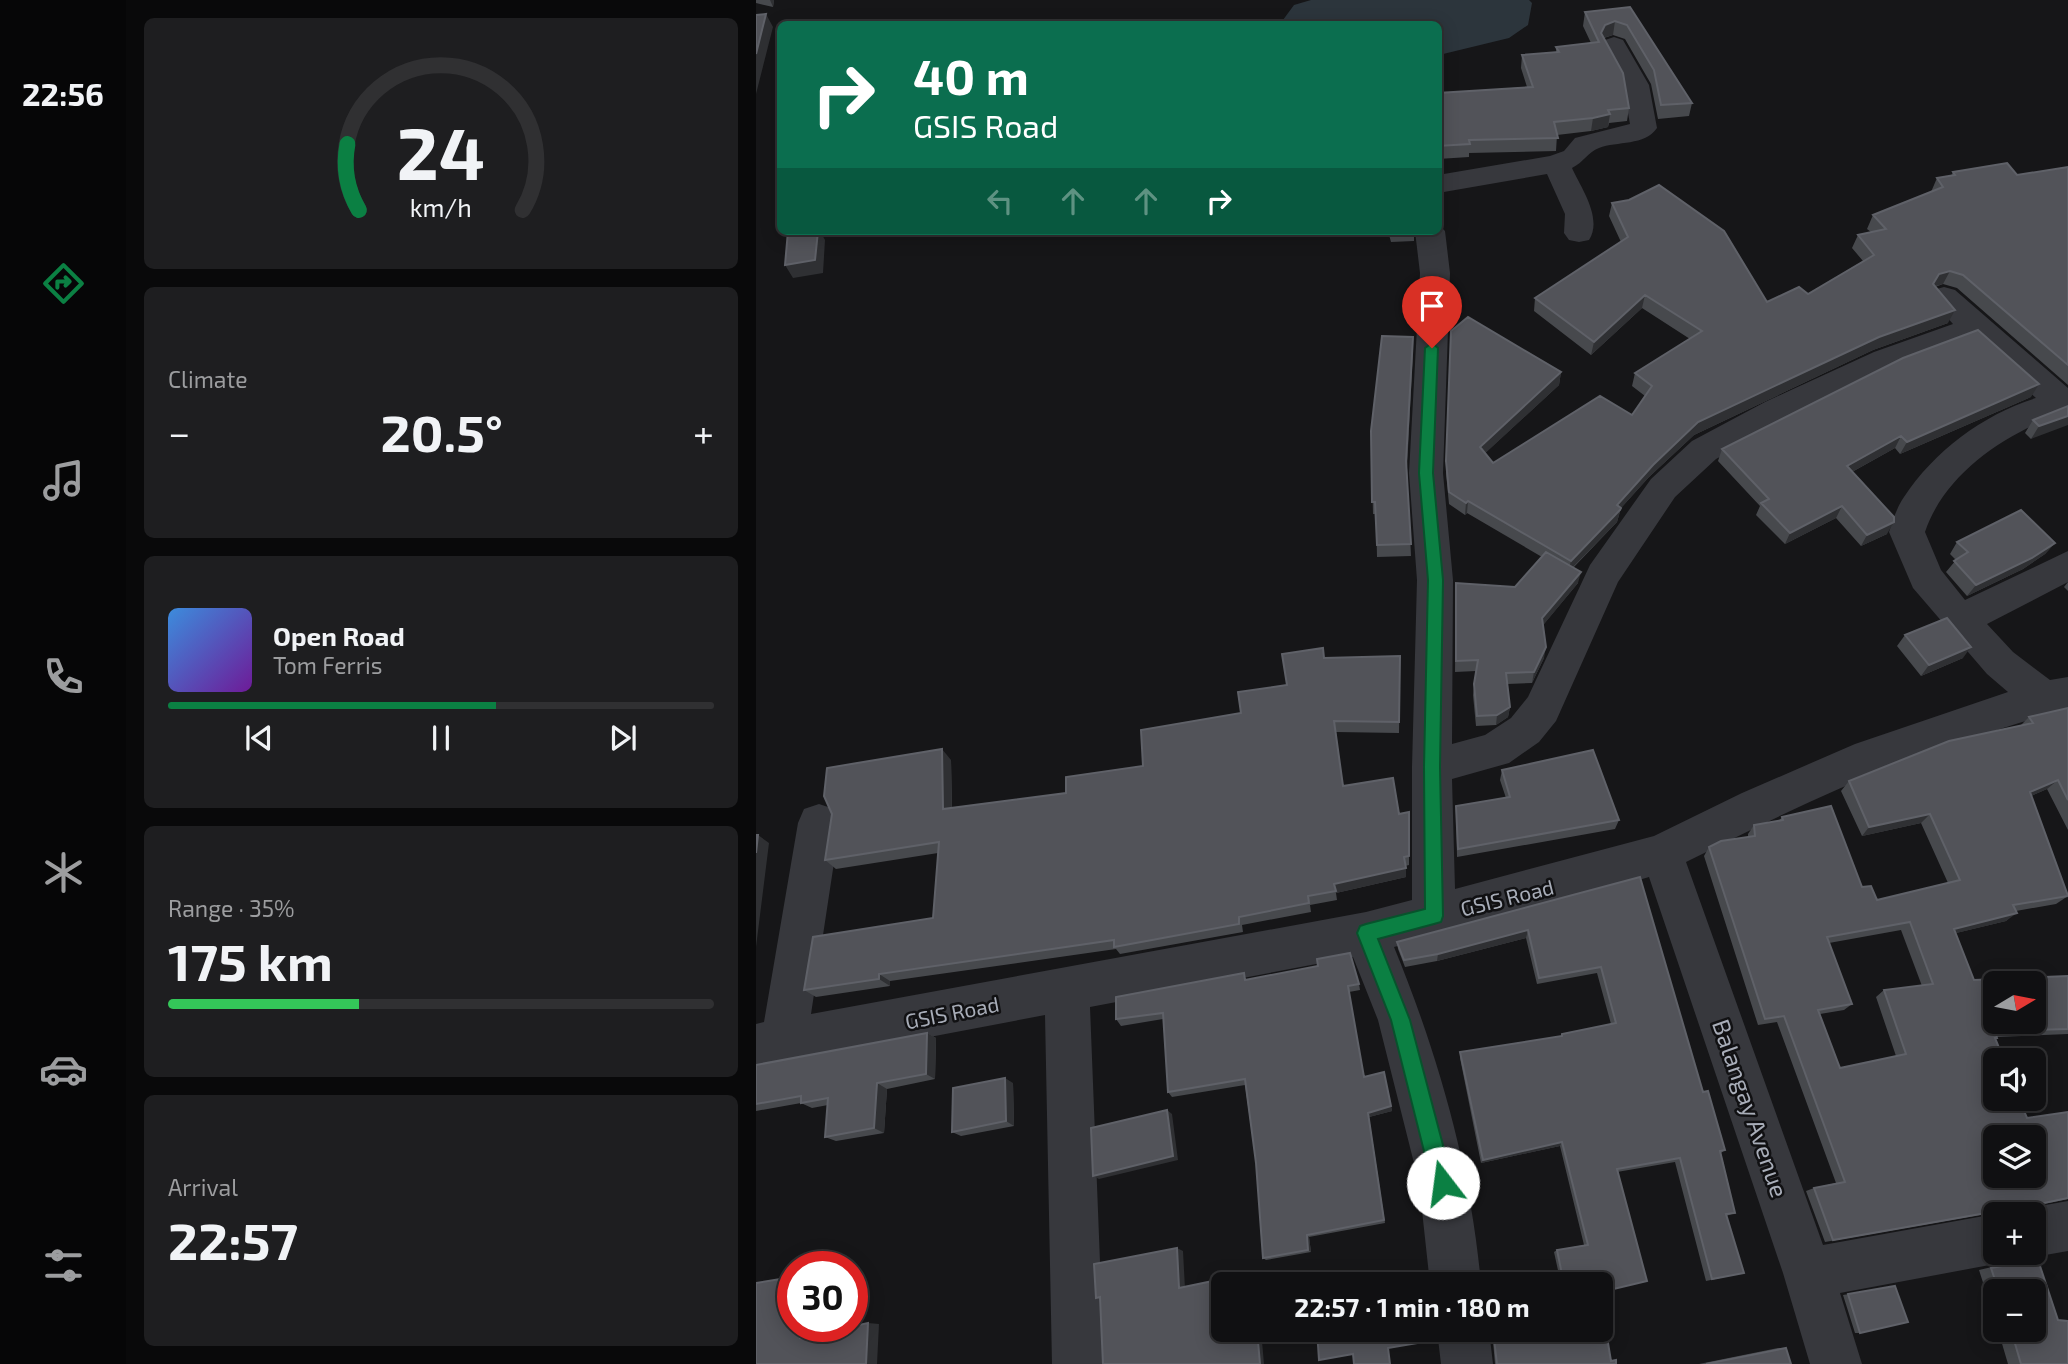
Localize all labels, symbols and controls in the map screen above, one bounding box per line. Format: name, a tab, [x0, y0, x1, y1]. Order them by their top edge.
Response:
text: 40 m	[913, 46, 1029, 105]
icon: right	[798, 49, 889, 140]
text: 22:56	[22, 74, 104, 112]
text: GSIS Road	[913, 106, 1058, 144]
text: 24	[397, 107, 485, 195]
icon: left	[981, 182, 1019, 220]
icon: ahead	[1054, 182, 1092, 220]
icon: ahead	[1127, 182, 1165, 220]
icon: right	[1200, 182, 1238, 220]
text: km/h	[410, 191, 472, 221]
icon: directions	[39, 259, 88, 308]
pin	[1402, 276, 1462, 348]
icon: arrive	[1413, 287, 1451, 325]
text: Climate	[168, 365, 248, 393]
text: 20.5°	[380, 400, 503, 462]
text: −	[168, 409, 190, 455]
text: +	[693, 409, 714, 455]
icon: music	[39, 456, 88, 505]
text: Open Road	[273, 620, 405, 651]
text: Tom Ferris	[273, 651, 382, 679]
icon: phone	[39, 652, 88, 701]
icon: previous	[240, 719, 278, 757]
icon: pause	[422, 719, 460, 757]
icon: next	[604, 719, 642, 757]
icon: climate	[39, 848, 88, 897]
street label: GSIS Road	[1458, 873, 1556, 921]
text: Range · 35%	[168, 894, 295, 922]
text: 175 km	[168, 929, 333, 991]
north arrow	[1983, 971, 2046, 1034]
map controls	[1983, 971, 2046, 1342]
street label: GSIS Road	[903, 991, 1001, 1033]
street label: Balangay Avenue	[1707, 1015, 1795, 1201]
icon: car	[39, 1045, 88, 1094]
button: sound	[1983, 1048, 2046, 1111]
button: layers	[1983, 1125, 2046, 1188]
position arrow	[1406, 1146, 1480, 1220]
text: Arrival	[168, 1173, 238, 1201]
button: +	[1983, 1202, 2046, 1265]
text: 22:57	[168, 1208, 298, 1270]
icon: filters	[39, 1241, 88, 1290]
speed limit sign: 30	[777, 1251, 868, 1342]
button: −	[1983, 1279, 2046, 1342]
text: 22:57 · 1 min · 180 m	[1294, 1291, 1530, 1322]

